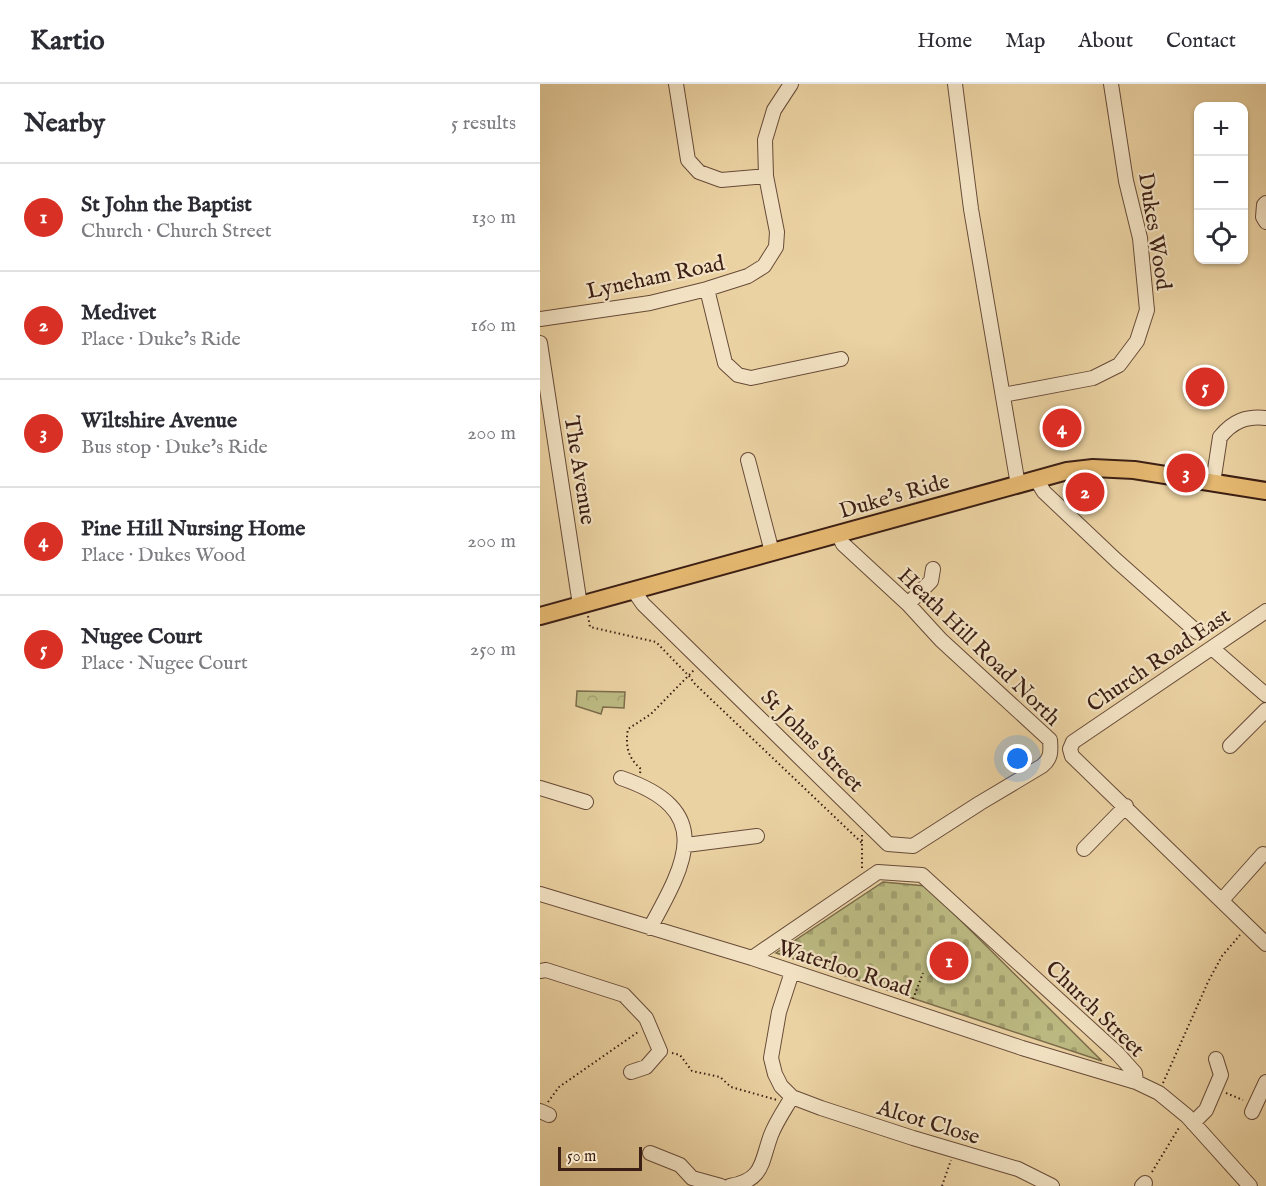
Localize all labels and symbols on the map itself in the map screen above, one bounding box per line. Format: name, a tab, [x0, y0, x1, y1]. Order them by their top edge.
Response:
street label: Dukes Wood	[1131, 171, 1177, 292]
street label: Lyneham Road	[584, 250, 727, 306]
pin: 5	[1186, 364, 1224, 410]
pin: 4	[1042, 406, 1082, 450]
street label: The Avenue	[557, 414, 601, 527]
pin: 3	[1166, 450, 1206, 496]
street label: Duke's Ride	[836, 468, 953, 526]
pin: 2	[1066, 470, 1104, 514]
street label: Heath Hill Road North	[891, 562, 1066, 733]
street label: Church Road East	[1082, 602, 1237, 719]
street label: St Johns Street	[754, 684, 869, 799]
your location	[1003, 744, 1032, 773]
street label: Waterloo Road	[774, 934, 915, 1004]
pin: 1	[930, 938, 968, 984]
street label: Church Street	[1039, 955, 1150, 1064]
street label: Alcot Close	[873, 1094, 983, 1152]
scale bar	[558, 1144, 642, 1172]

